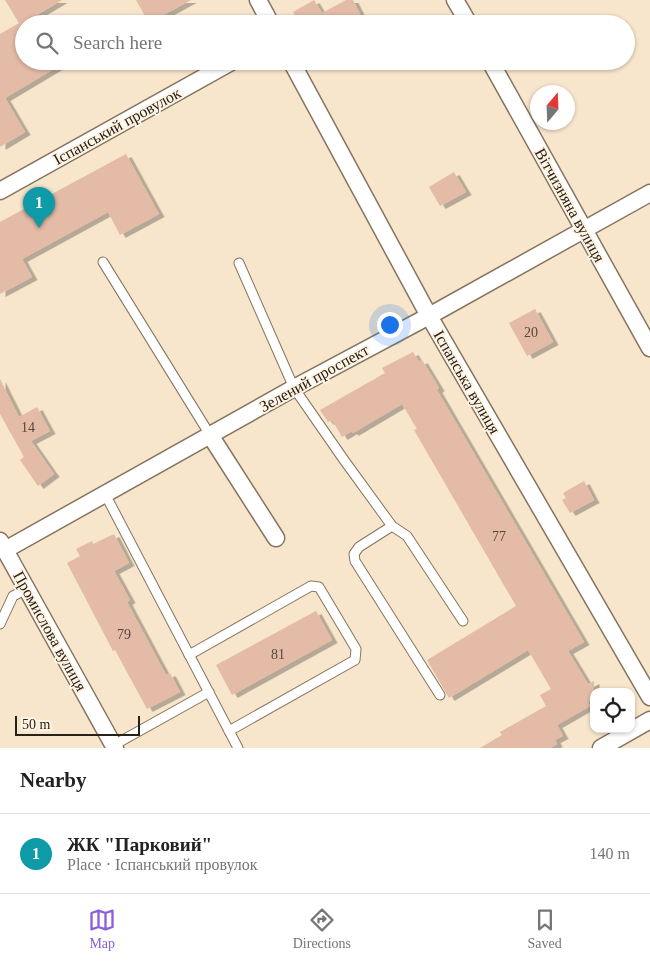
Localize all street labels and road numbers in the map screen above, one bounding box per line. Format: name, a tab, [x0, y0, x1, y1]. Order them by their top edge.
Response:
street label: Іспанський провулок	[51, 84, 184, 169]
street label: Вітчизняна вулиця	[531, 145, 609, 266]
street label: Іспанська вулиця	[430, 327, 504, 438]
street label: Зелений проспект	[256, 341, 372, 416]
street label: Промислова вулиця	[9, 568, 90, 695]

